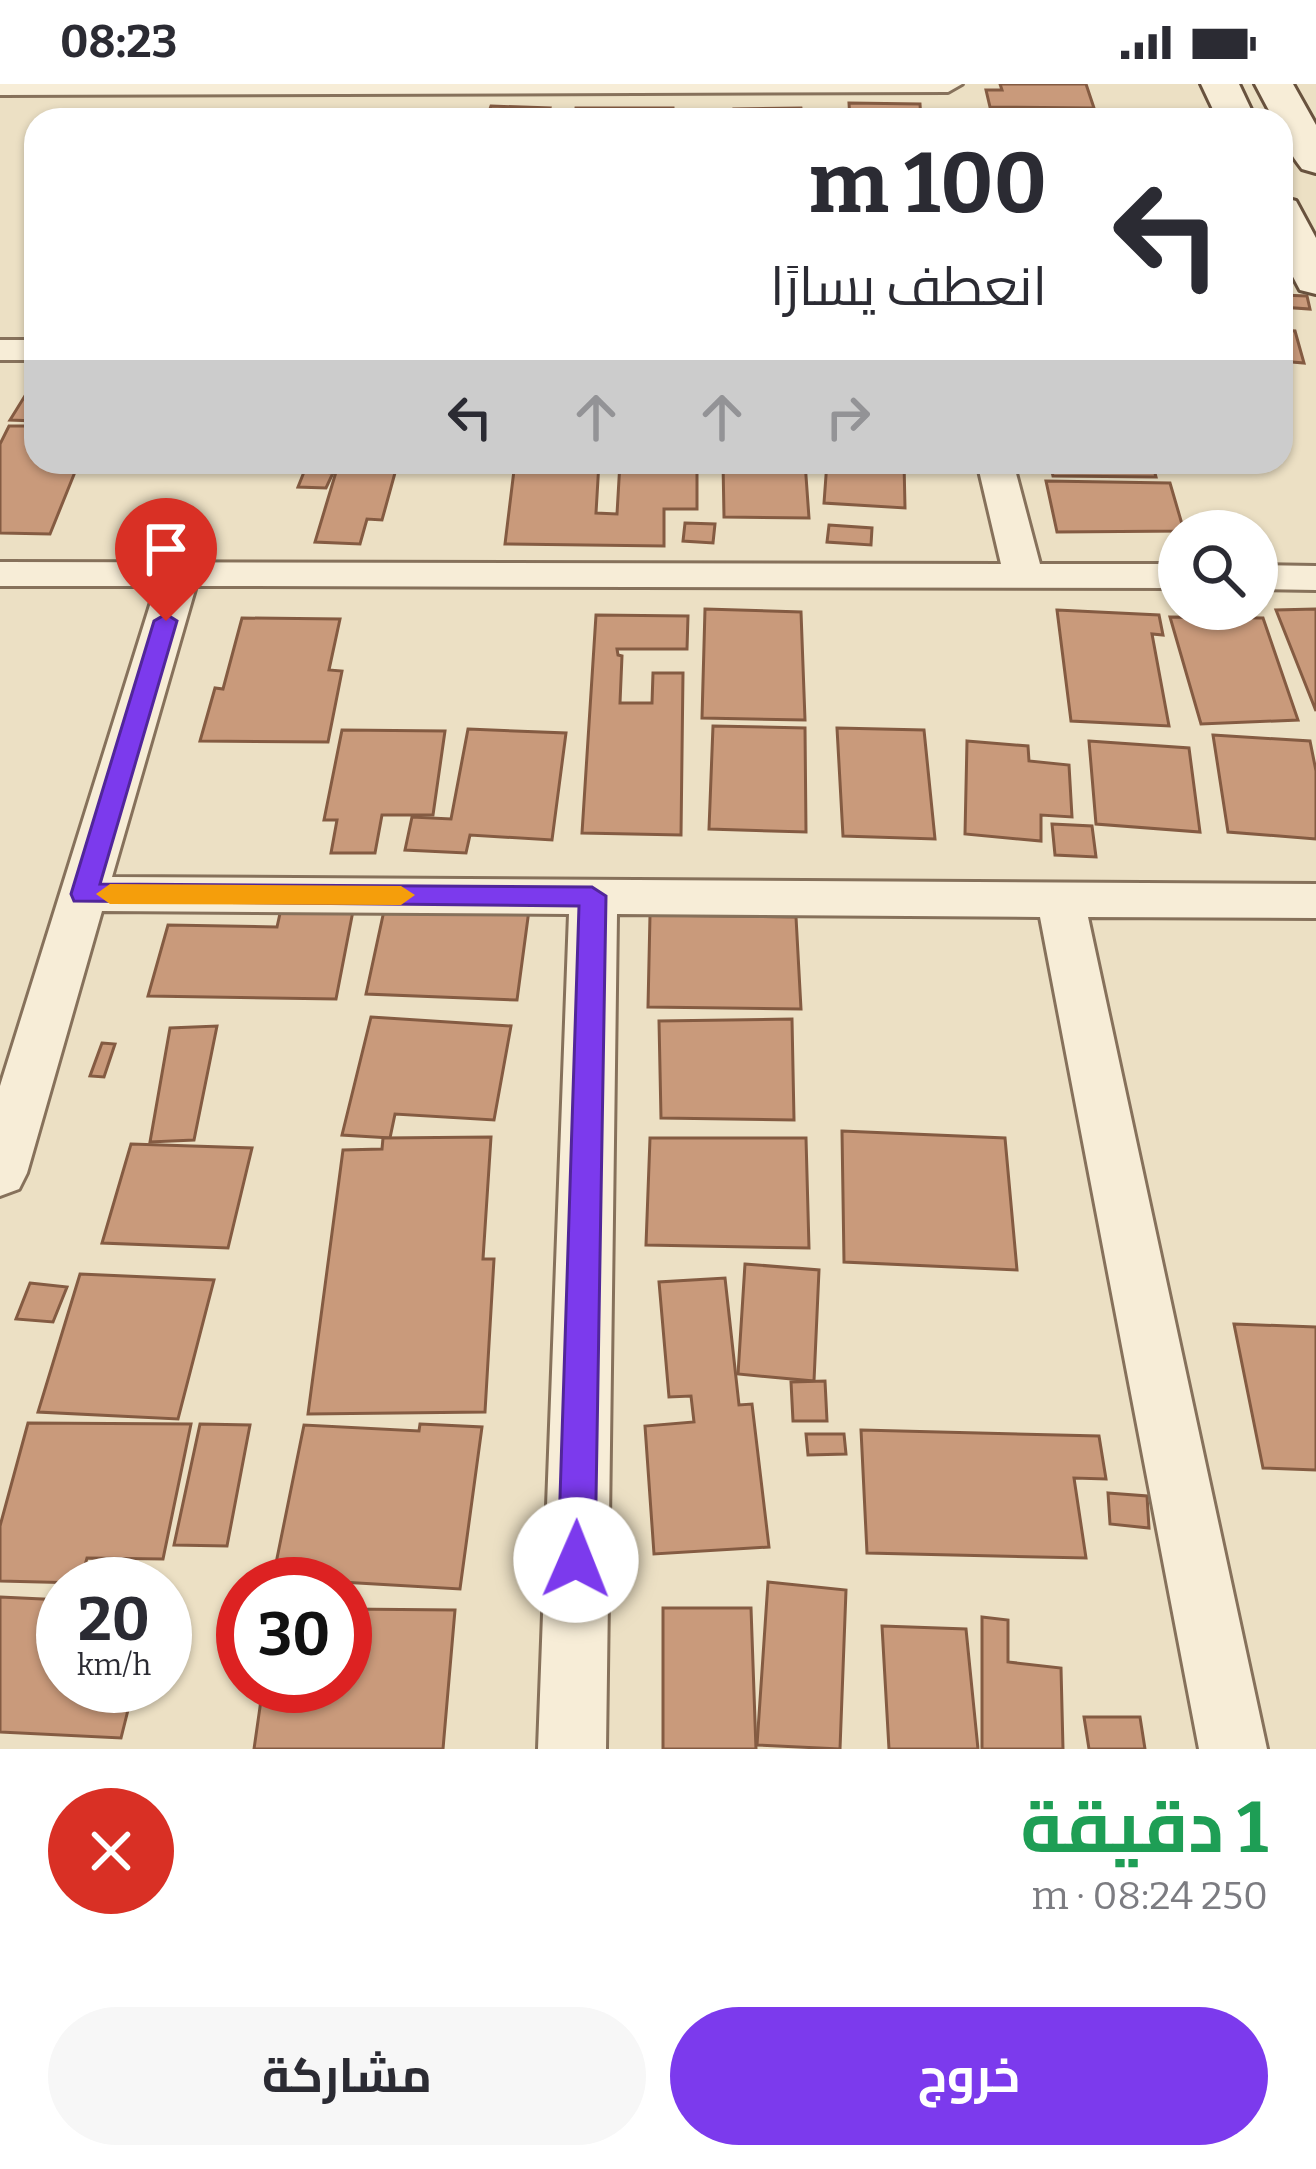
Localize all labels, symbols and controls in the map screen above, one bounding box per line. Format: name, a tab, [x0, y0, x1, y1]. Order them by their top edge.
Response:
text: 08:23	[60, 15, 177, 69]
text: 100 m	[809, 133, 1047, 234]
icon: left	[1089, 156, 1245, 312]
text: انعطف يسارًا	[770, 255, 1047, 319]
icon: left	[437, 384, 503, 450]
icon: ahead	[563, 384, 629, 450]
icon: ahead	[689, 384, 755, 450]
icon: right	[815, 384, 881, 450]
pin	[115, 498, 217, 621]
map controls	[1158, 510, 1278, 630]
button: search	[1158, 510, 1278, 630]
icon: arrive	[133, 516, 199, 582]
position arrow	[513, 1497, 639, 1623]
speed limit sign: 30	[216, 1557, 372, 1713]
text: 20	[78, 1584, 150, 1656]
text: km/h	[77, 1647, 151, 1683]
text: 1 دقيقة	[1020, 1785, 1268, 1871]
button: close	[48, 1788, 174, 1914]
text: 250 m · 08:24	[1031, 1873, 1268, 1919]
button: مشاركة	[48, 2007, 646, 2145]
button: خروج	[670, 2007, 1268, 2145]

